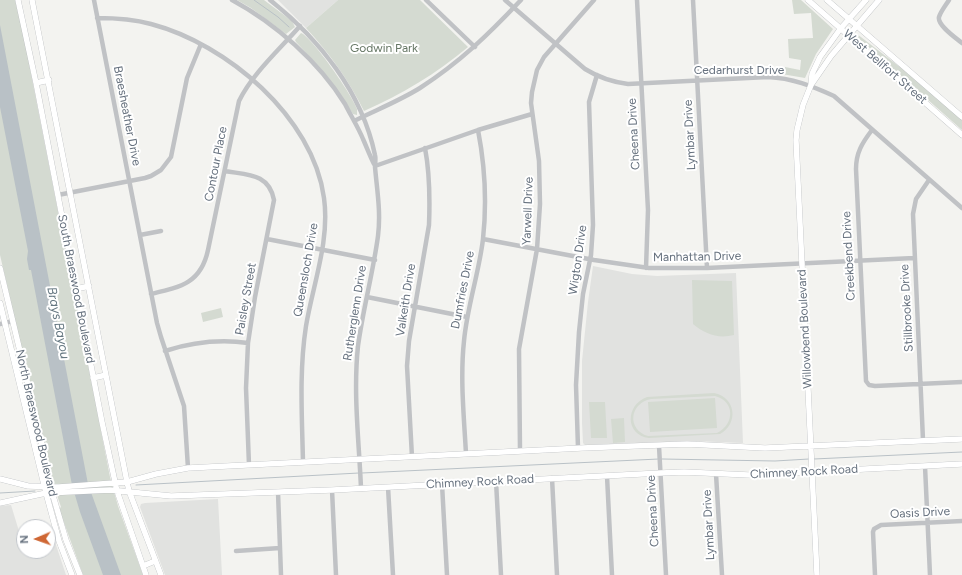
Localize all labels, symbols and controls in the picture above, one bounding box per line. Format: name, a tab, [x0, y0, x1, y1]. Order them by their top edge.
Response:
street label: West Bellfort Street	[840, 27, 930, 107]
park label: Godwin Park	[350, 41, 418, 55]
street label: Cedarhurst Drive	[694, 63, 784, 77]
street label: Braesheather Drive	[110, 65, 144, 167]
street label: Cheena Drive	[625, 98, 643, 170]
street label: Lymbar Drive	[681, 99, 699, 171]
street label: Contour Place	[202, 125, 230, 203]
street label: Yarwell Drive	[520, 177, 536, 245]
street label: Creekbend Drive	[839, 211, 859, 301]
street label: South Braeswood Boulevard	[54, 213, 98, 365]
street label: Queensloch Drive	[291, 222, 321, 318]
street label: Wigton Drive	[566, 224, 590, 296]
street label: Manhattan Drive	[653, 249, 741, 265]
street label: Dumfries Drive	[448, 250, 478, 330]
street label: Paisley Street	[233, 262, 259, 336]
street label: Valkeith Drive	[393, 263, 419, 337]
street label: Rutherglenn Drive	[340, 264, 370, 362]
street label: Stillbrooke Drive	[898, 264, 916, 352]
street label: Willowbend Boulevard	[795, 269, 815, 389]
water label: Brays Bayou	[43, 286, 73, 360]
street label: North Braeswood Boulevard	[12, 348, 60, 498]
street label: Chimney Rock Road	[750, 462, 858, 482]
street label: Chimney Rock Road	[426, 472, 534, 492]
street label: Cheena Drive	[644, 475, 662, 547]
street label: Lymbar Drive	[700, 489, 718, 561]
street label: Oasis Drive	[890, 504, 950, 522]
north arrow	[16, 519, 56, 559]
text: N	[18, 535, 31, 544]

